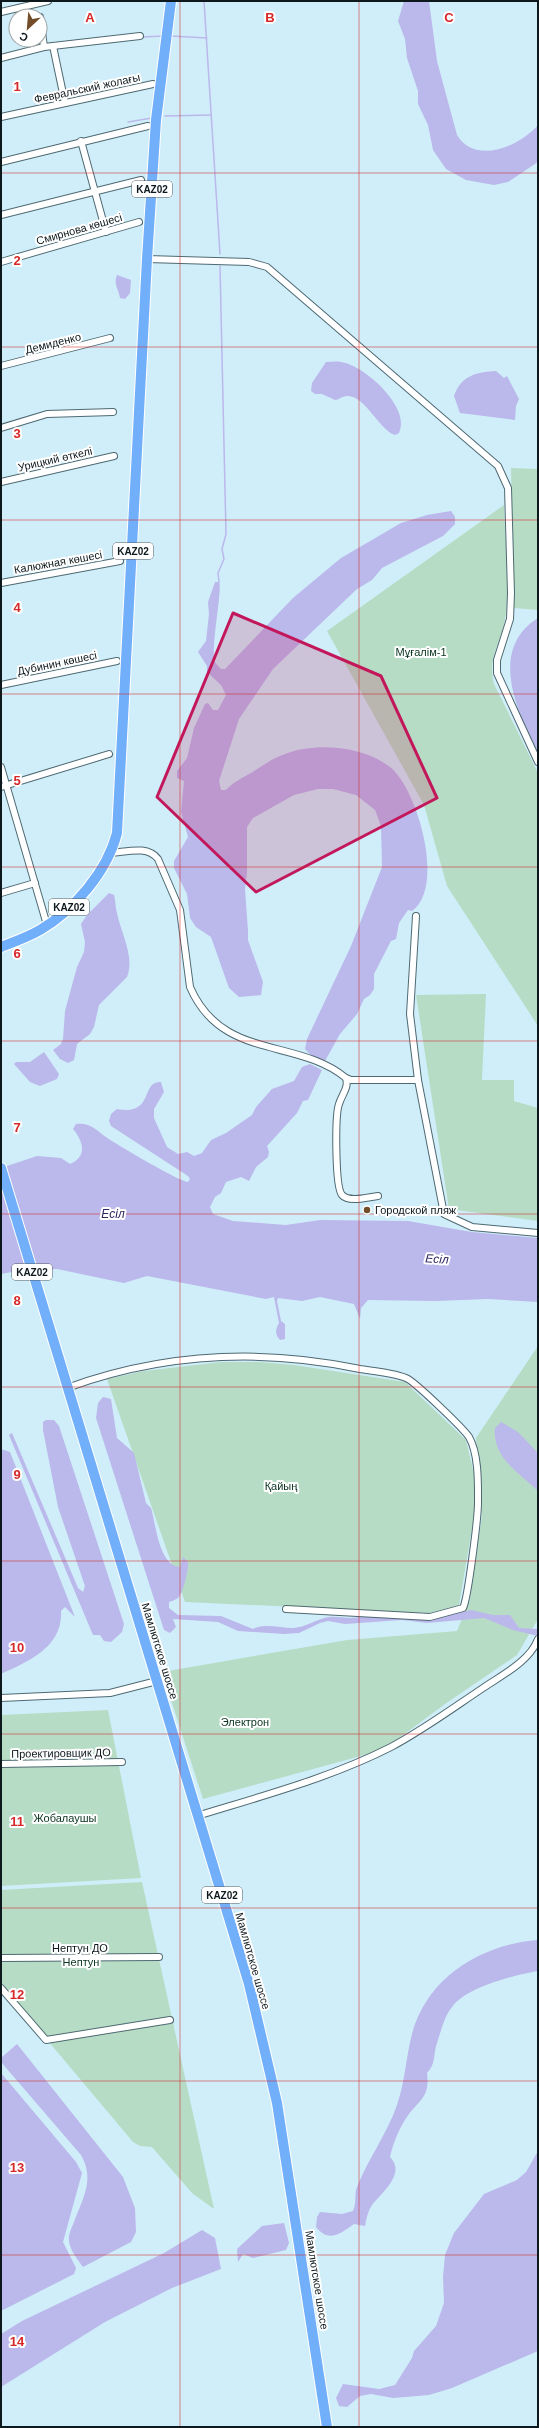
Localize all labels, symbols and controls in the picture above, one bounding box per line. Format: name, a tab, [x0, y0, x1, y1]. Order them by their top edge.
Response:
north arrow	[8, 8, 48, 48]
text: A	[85, 10, 95, 25]
text: B	[265, 10, 275, 25]
text: C	[444, 10, 454, 25]
text: С	[17, 30, 30, 44]
street label: Февральский жолағы	[33, 71, 141, 105]
text: 1	[13, 79, 21, 94]
road number: KAZ02	[132, 181, 172, 197]
street label: Смирнова көшесі	[35, 211, 123, 247]
text: 2	[13, 253, 21, 268]
street label: Демиденко	[24, 330, 82, 356]
text: 3	[13, 426, 21, 441]
street label: Урицкий өткелі	[17, 445, 93, 473]
road number: KAZ02	[113, 543, 153, 559]
street label: Калюжная көшесі	[13, 548, 103, 576]
text: 4	[13, 600, 21, 615]
park label: Мұғалім-1	[396, 646, 447, 658]
street label: Дубинин көшесі	[16, 649, 98, 677]
text: 5	[13, 773, 21, 788]
road number: KAZ02	[49, 899, 89, 915]
text: 6	[13, 946, 21, 961]
text: 7	[13, 1120, 21, 1135]
place label: Городской пляж	[375, 1204, 457, 1216]
marker: Городской пляж	[362, 1205, 372, 1215]
water label: Есіл	[101, 1207, 125, 1221]
water label: Есіл	[425, 1251, 449, 1267]
road number: KAZ02	[12, 1264, 52, 1280]
text: 8	[13, 1293, 21, 1308]
text: 9	[13, 1467, 21, 1482]
park label: Қайың	[265, 1480, 297, 1492]
street label: Мамлютское шоссе	[140, 1601, 180, 1701]
text: 10	[10, 1640, 24, 1655]
park label: Электрон	[221, 1716, 269, 1728]
street label: Проектировщик ДО	[11, 1746, 111, 1760]
park label: Жобалаушы	[34, 1812, 97, 1824]
text: 11	[10, 1814, 24, 1829]
road number: KAZ02	[202, 1887, 242, 1903]
street label: Мамлютское шоссе	[233, 1911, 273, 2011]
street label: Нептун ДО	[52, 1942, 108, 1954]
park label: Нептун	[63, 1956, 99, 1968]
text: 12	[10, 1987, 24, 2002]
text: 13	[10, 2160, 24, 2175]
street label: Мамлютское шоссе	[303, 2230, 331, 2330]
text: 14	[10, 2334, 25, 2349]

